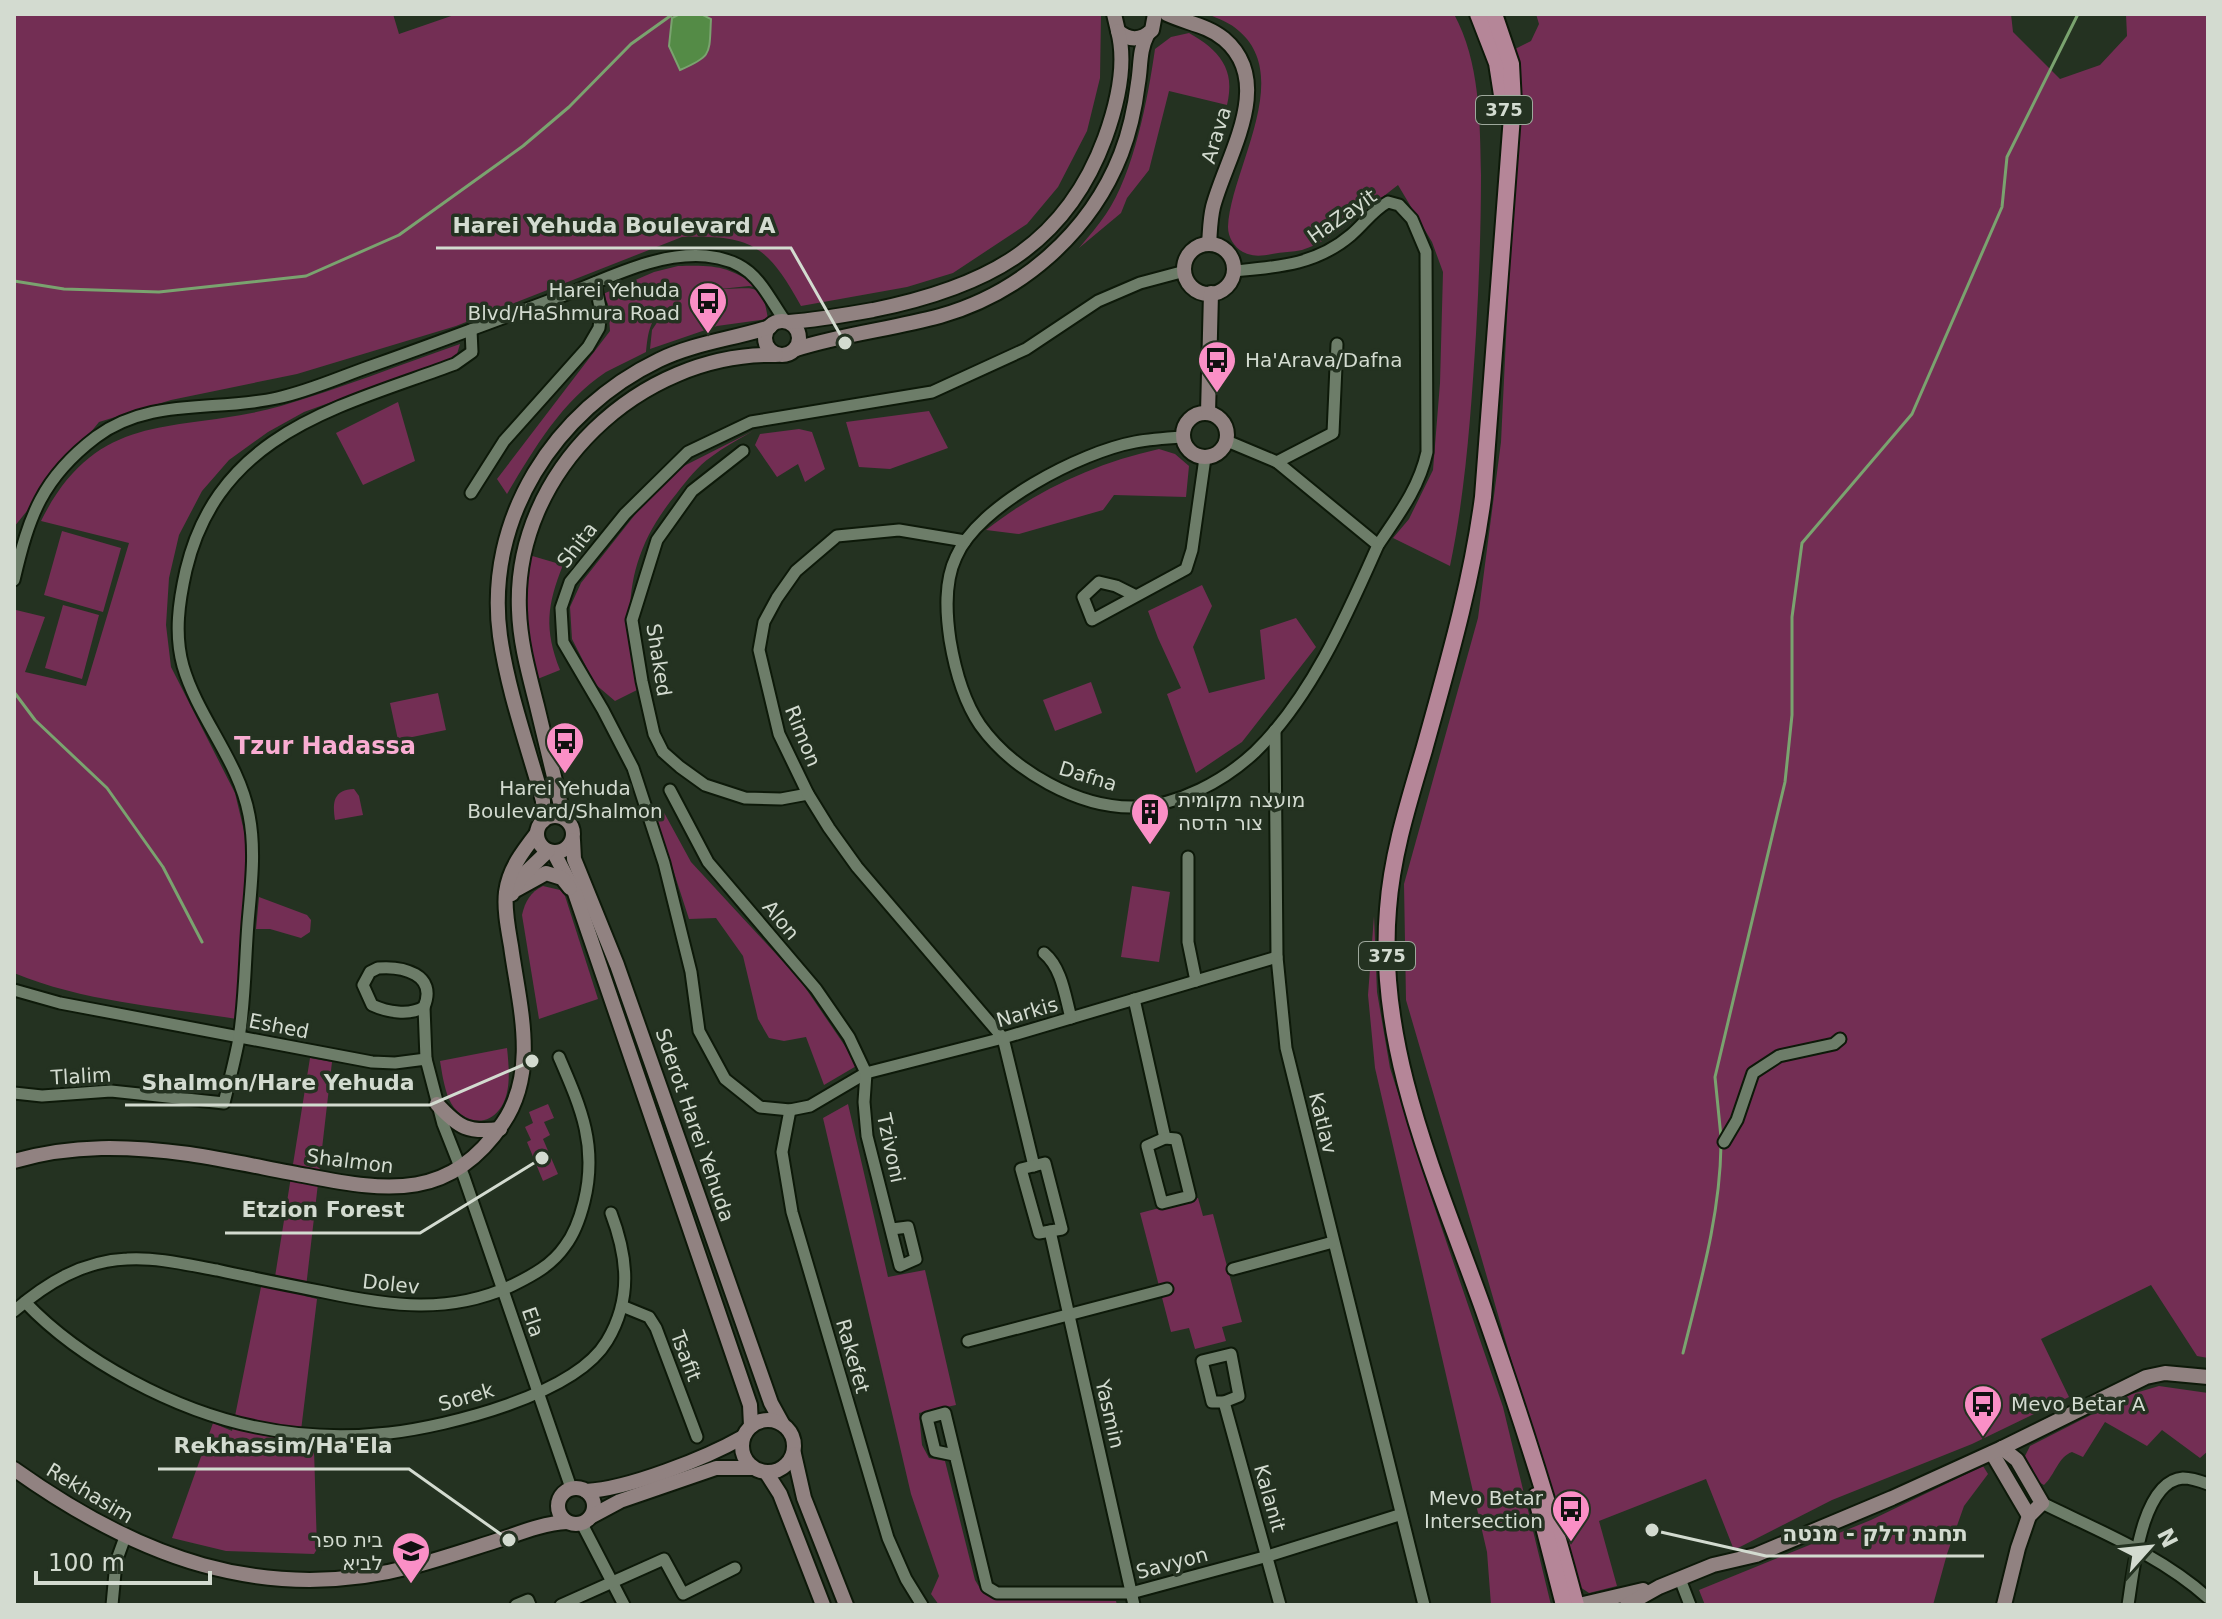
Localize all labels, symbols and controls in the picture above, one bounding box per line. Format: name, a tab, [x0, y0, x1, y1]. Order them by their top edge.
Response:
road number: 375	[1476, 96, 1532, 124]
street label: Arava	[1196, 104, 1236, 166]
street label: HaZayit	[1303, 184, 1381, 248]
callout: Harei Yehuda Boulevard A	[436, 202, 791, 248]
text: Harei Yehuda Boulevard A	[452, 213, 776, 238]
place label: Harei Yehuda Blvd/HaShmura Road	[468, 278, 680, 325]
bus stop icon: Harei Yehuda Blvd/HaShmura Road	[687, 280, 729, 335]
bus stop icon: Ha'Arava/Dafna	[1196, 339, 1238, 394]
place label: Ha'Arava/Dafna	[1245, 348, 1402, 372]
street label: Shita	[552, 518, 602, 572]
street label: Shaked	[641, 622, 677, 698]
street label: Rimon	[780, 702, 826, 770]
bus stop icon: Harei Yehuda Boulevard/Shalmon	[544, 720, 586, 775]
district label: Tzur Hadassa	[234, 732, 416, 760]
street label: Dafna	[1056, 756, 1120, 796]
place label: Harei Yehuda Boulevard/Shalmon	[467, 776, 663, 823]
place label: מועצה מקומית צור הדסה	[1178, 788, 1305, 835]
building icon: מועצה מקומית צור הדסה	[1129, 791, 1171, 846]
street label: Alon	[758, 895, 804, 945]
road number: 375	[1359, 942, 1415, 970]
street label: Narkis	[993, 992, 1061, 1032]
street label: Eshed	[247, 1008, 311, 1044]
street label: Sderot Harei Yehuda	[651, 1025, 739, 1225]
callout: Shalmon/Hare Yehuda	[125, 1059, 430, 1105]
street label: Tlalim	[49, 1062, 112, 1090]
text: Shalmon/Hare Yehuda	[141, 1070, 415, 1095]
street label: Katlav	[1304, 1090, 1342, 1156]
street label: Tzivoni	[872, 1110, 910, 1185]
street label: Shalmon	[305, 1144, 395, 1178]
callout: Etzion Forest	[225, 1187, 420, 1233]
text: Etzion Forest	[242, 1197, 405, 1222]
street label: Dolev	[361, 1269, 421, 1299]
street label: Ela	[517, 1304, 549, 1340]
street label: Rakefet	[831, 1316, 875, 1396]
street label: Tsafit	[665, 1326, 707, 1385]
street label: Yasmin	[1090, 1376, 1130, 1451]
street label: Sorek	[435, 1378, 497, 1416]
bus stop icon: Mevo Betar A	[1962, 1383, 2004, 1438]
place label: Mevo Betar A	[2011, 1392, 2146, 1416]
callout: Rekhassim/Ha'Ela	[158, 1423, 409, 1469]
text: Rekhassim/Ha'Ela	[173, 1433, 393, 1458]
street label: Rekhasim	[42, 1458, 138, 1528]
street label: Kalanit	[1249, 1462, 1291, 1535]
place label: Mevo Betar Intersection	[1424, 1486, 1544, 1533]
bus stop icon: Mevo Betar Intersection	[1550, 1488, 1592, 1543]
north arrow	[2110, 1507, 2190, 1587]
callout: תחנת דלק - מנטה	[1766, 1510, 1984, 1556]
text: תחנת דלק - מנטה	[1782, 1521, 1968, 1546]
text: N	[2152, 1524, 2183, 1552]
place label: בית ספר לביא	[311, 1528, 383, 1575]
school or university icon: בית ספר לביא	[390, 1530, 432, 1585]
scale bar	[36, 1535, 210, 1585]
street label: Savyon	[1133, 1542, 1211, 1584]
text: 100 m	[48, 1549, 125, 1577]

